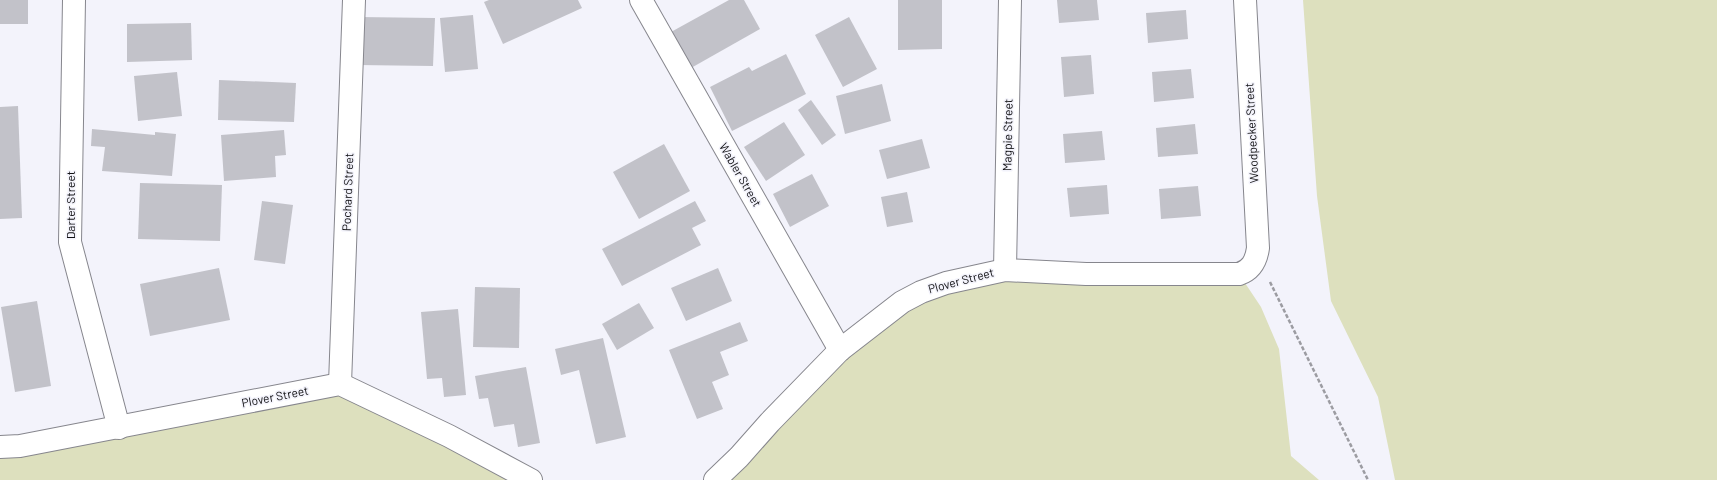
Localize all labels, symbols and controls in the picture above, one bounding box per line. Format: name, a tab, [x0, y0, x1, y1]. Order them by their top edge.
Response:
street label: Woodpecker Street	[1241, 83, 1261, 184]
street label: Magpie Street	[999, 99, 1015, 171]
street label: Wabler Street	[717, 140, 765, 209]
street label: Pochard Street	[339, 153, 355, 231]
street label: Darter Street	[63, 171, 77, 239]
street label: Plover Street	[926, 265, 995, 296]
street label: Plover Street	[240, 383, 309, 409]

